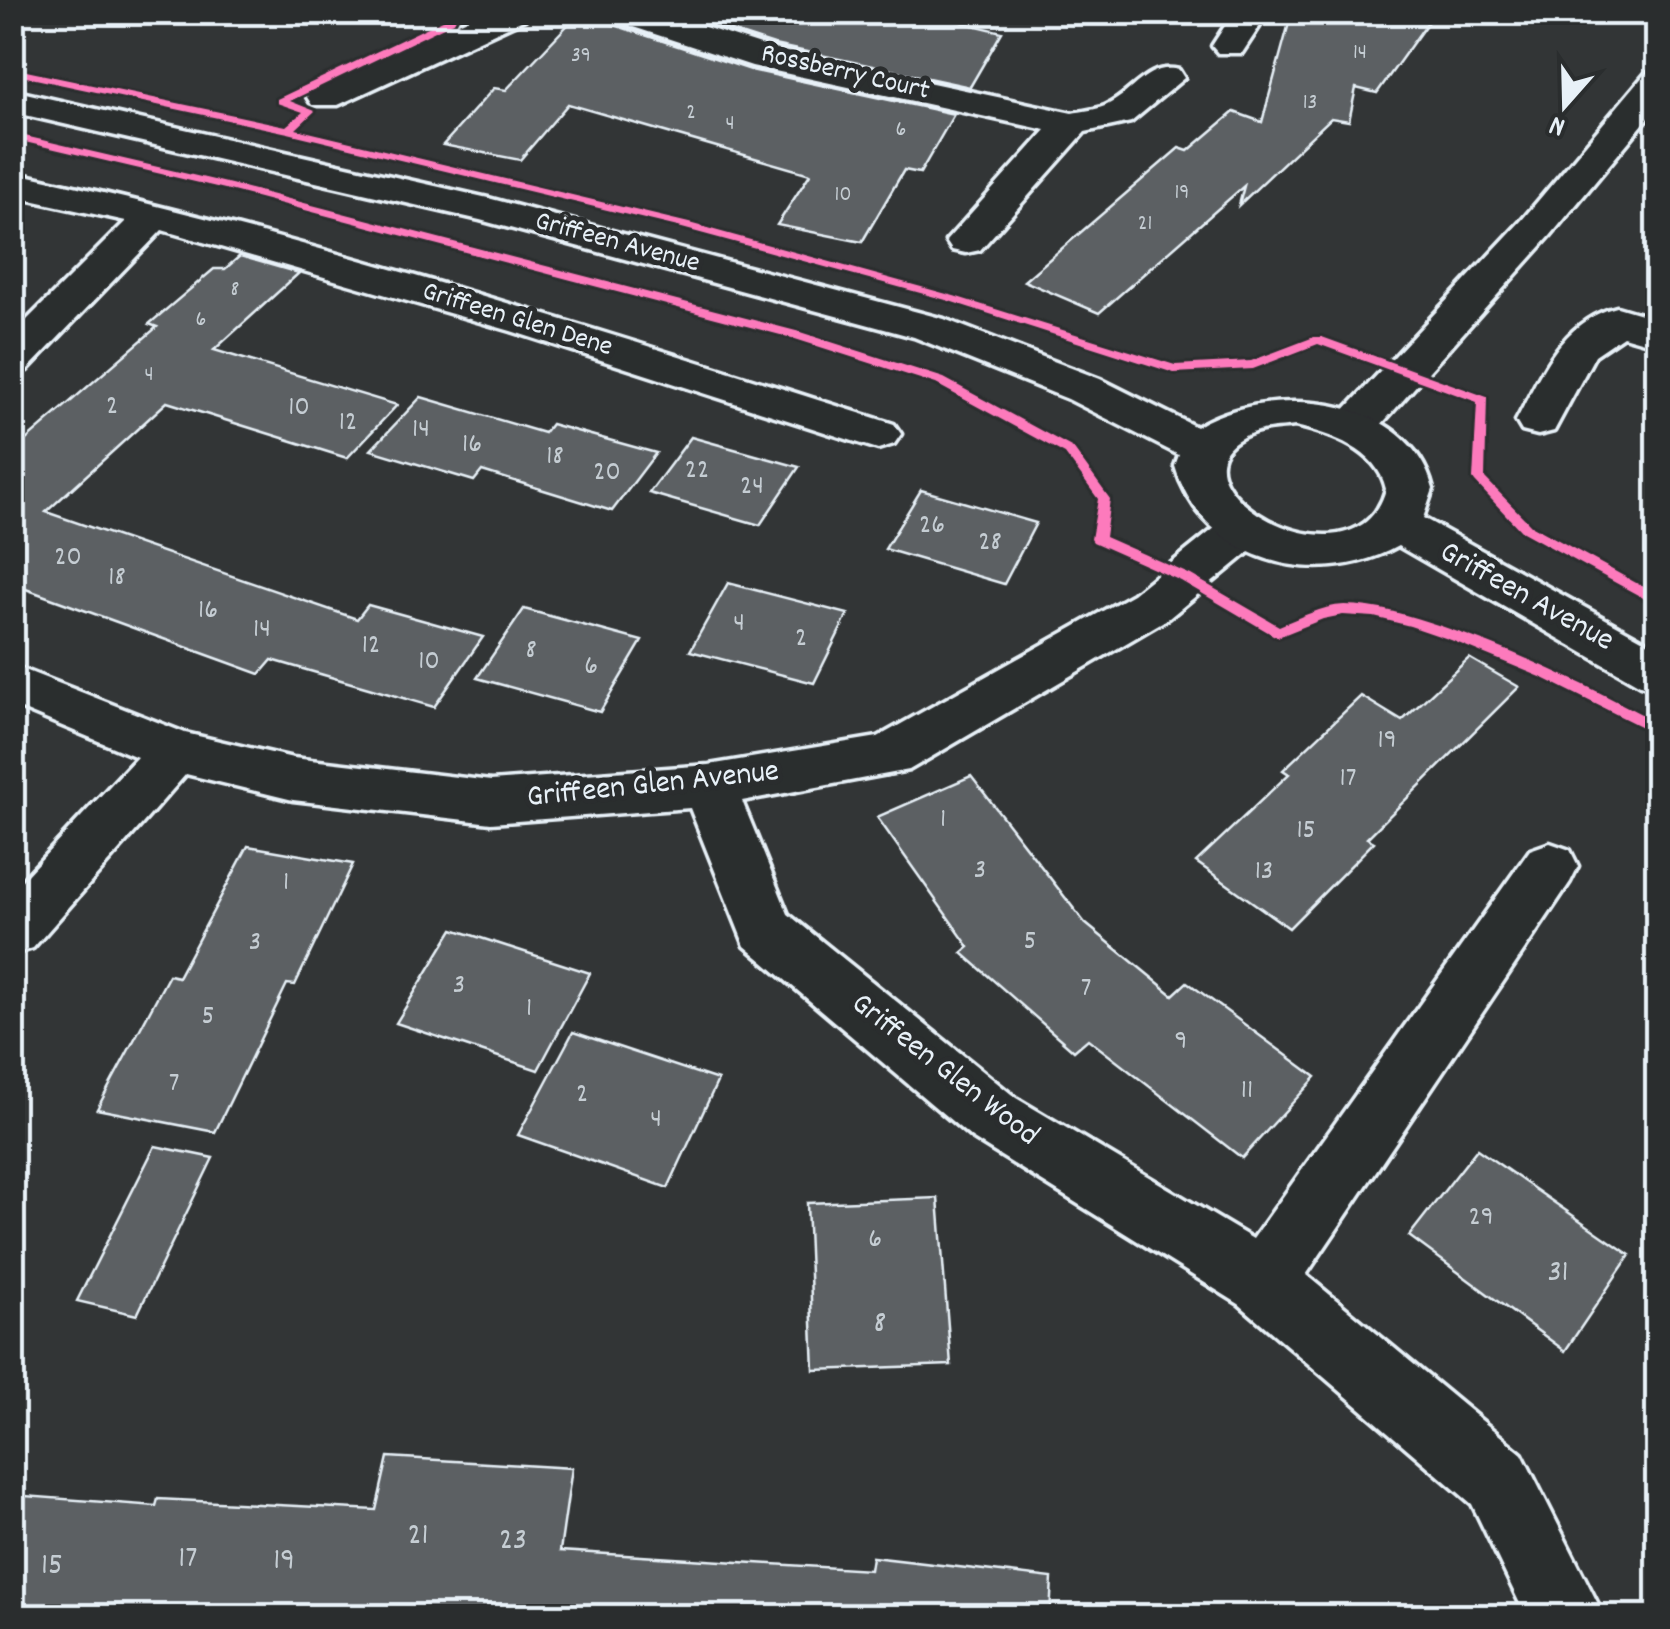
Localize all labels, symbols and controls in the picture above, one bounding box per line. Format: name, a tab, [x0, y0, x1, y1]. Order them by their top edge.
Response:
street label: Rossberry Court	[757, 35, 933, 113]
house number: 14	[1353, 38, 1367, 69]
house number: 39	[571, 41, 591, 72]
north arrow	[1515, 55, 1615, 155]
house number: 13	[1303, 88, 1317, 119]
house number: 2	[686, 98, 696, 129]
text: N	[1545, 103, 1572, 145]
house number: 4	[725, 109, 735, 140]
house number: 6	[896, 115, 906, 146]
house number: 19	[1175, 178, 1189, 209]
house number: 10	[835, 180, 851, 211]
street label: Griffeen Avenue	[530, 203, 704, 285]
house number: 21	[1138, 209, 1152, 240]
street label: Griffeen Glen Dene	[417, 273, 617, 369]
house number: 8	[231, 275, 239, 306]
house number: 6	[196, 305, 206, 336]
house number: 4	[144, 360, 154, 391]
house number: 2	[106, 388, 118, 428]
house number: 10	[288, 389, 310, 429]
house number: 12	[339, 404, 357, 444]
house number: 14	[412, 411, 430, 451]
house number: 16	[462, 426, 482, 466]
house number: 18	[546, 438, 564, 478]
house number: 22	[685, 452, 709, 492]
house number: 20	[593, 454, 621, 494]
house number: 24	[740, 468, 764, 508]
house number: 26	[919, 507, 945, 547]
house number: 28	[978, 524, 1002, 564]
street label: Griffeen Avenue	[1430, 531, 1622, 665]
house number: 20	[54, 539, 82, 579]
house number: 18	[108, 559, 126, 599]
house number: 16	[198, 592, 218, 632]
house number: 4	[733, 605, 745, 645]
house number: 14	[253, 611, 271, 651]
house number: 2	[795, 620, 807, 660]
house number: 12	[362, 627, 380, 667]
house number: 8	[525, 632, 537, 672]
house number: 10	[418, 643, 440, 683]
house number: 6	[584, 648, 598, 688]
house number: 19	[1378, 722, 1396, 762]
street label: Griffeen Glen Avenue	[525, 750, 781, 822]
house number: 17	[1340, 760, 1356, 800]
house number: 1	[940, 801, 946, 841]
house number: 15	[1296, 812, 1316, 852]
house number: 3	[974, 852, 986, 892]
house number: 13	[1255, 853, 1273, 893]
house number: 1	[283, 864, 289, 904]
house number: 5	[1024, 923, 1036, 963]
house number: 3	[249, 924, 261, 964]
house number: 3	[453, 967, 465, 1007]
house number: 7	[1081, 970, 1091, 1010]
street label: Griffeen Glen Wood	[840, 983, 1048, 1159]
house number: 1	[526, 990, 532, 1030]
house number: 5	[202, 998, 214, 1038]
house number: 9	[1175, 1023, 1187, 1063]
house number: 7	[169, 1065, 179, 1105]
house number: 11	[1241, 1072, 1253, 1112]
house number: 2	[576, 1076, 588, 1116]
house number: 4	[650, 1101, 662, 1141]
house number: 29	[1468, 1199, 1494, 1239]
house number: 6	[868, 1221, 882, 1261]
house number: 31	[1547, 1251, 1569, 1297]
house number: 8	[874, 1302, 886, 1348]
house number: 21	[408, 1514, 429, 1560]
house number: 23	[499, 1519, 527, 1565]
house number: 17	[178, 1537, 198, 1583]
house number: 19	[273, 1539, 295, 1585]
house number: 15	[41, 1544, 63, 1590]

